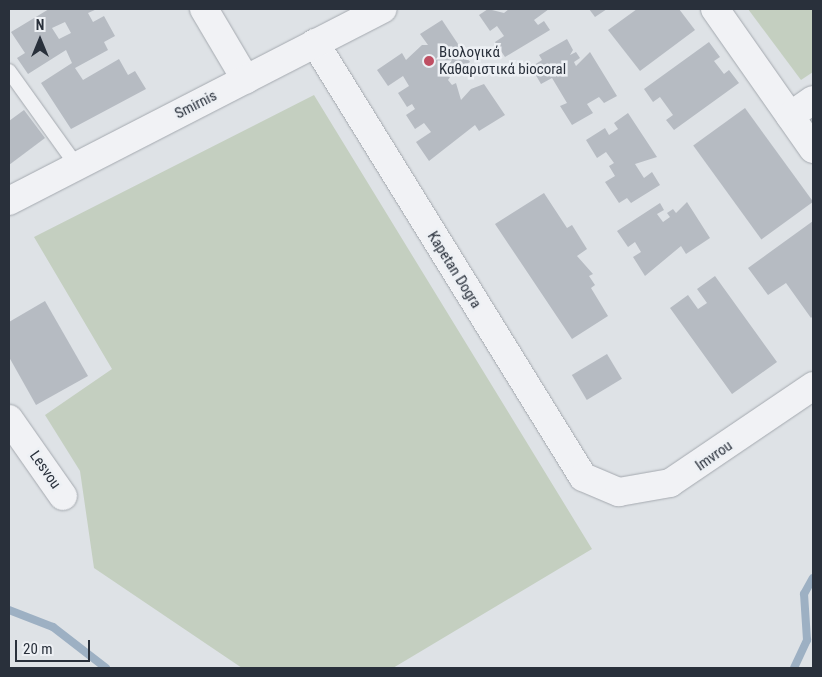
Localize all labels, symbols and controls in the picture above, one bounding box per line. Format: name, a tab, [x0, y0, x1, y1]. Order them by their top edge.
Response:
north arrow	[15, 15, 65, 65]
text: N	[36, 17, 44, 33]
place label: Βιολογικά Καθαριστικά biocoral	[439, 43, 566, 78]
marker: Βιολογικά Καθαριστικά biocoral	[423, 55, 435, 67]
street label: Smirnis	[172, 87, 220, 123]
street label: Kapetan Dogra	[423, 228, 485, 312]
street label: Imvrou	[692, 437, 736, 475]
street label: Lesvou	[26, 448, 64, 492]
scale bar	[18, 630, 92, 662]
text: 20 m	[23, 640, 53, 658]

